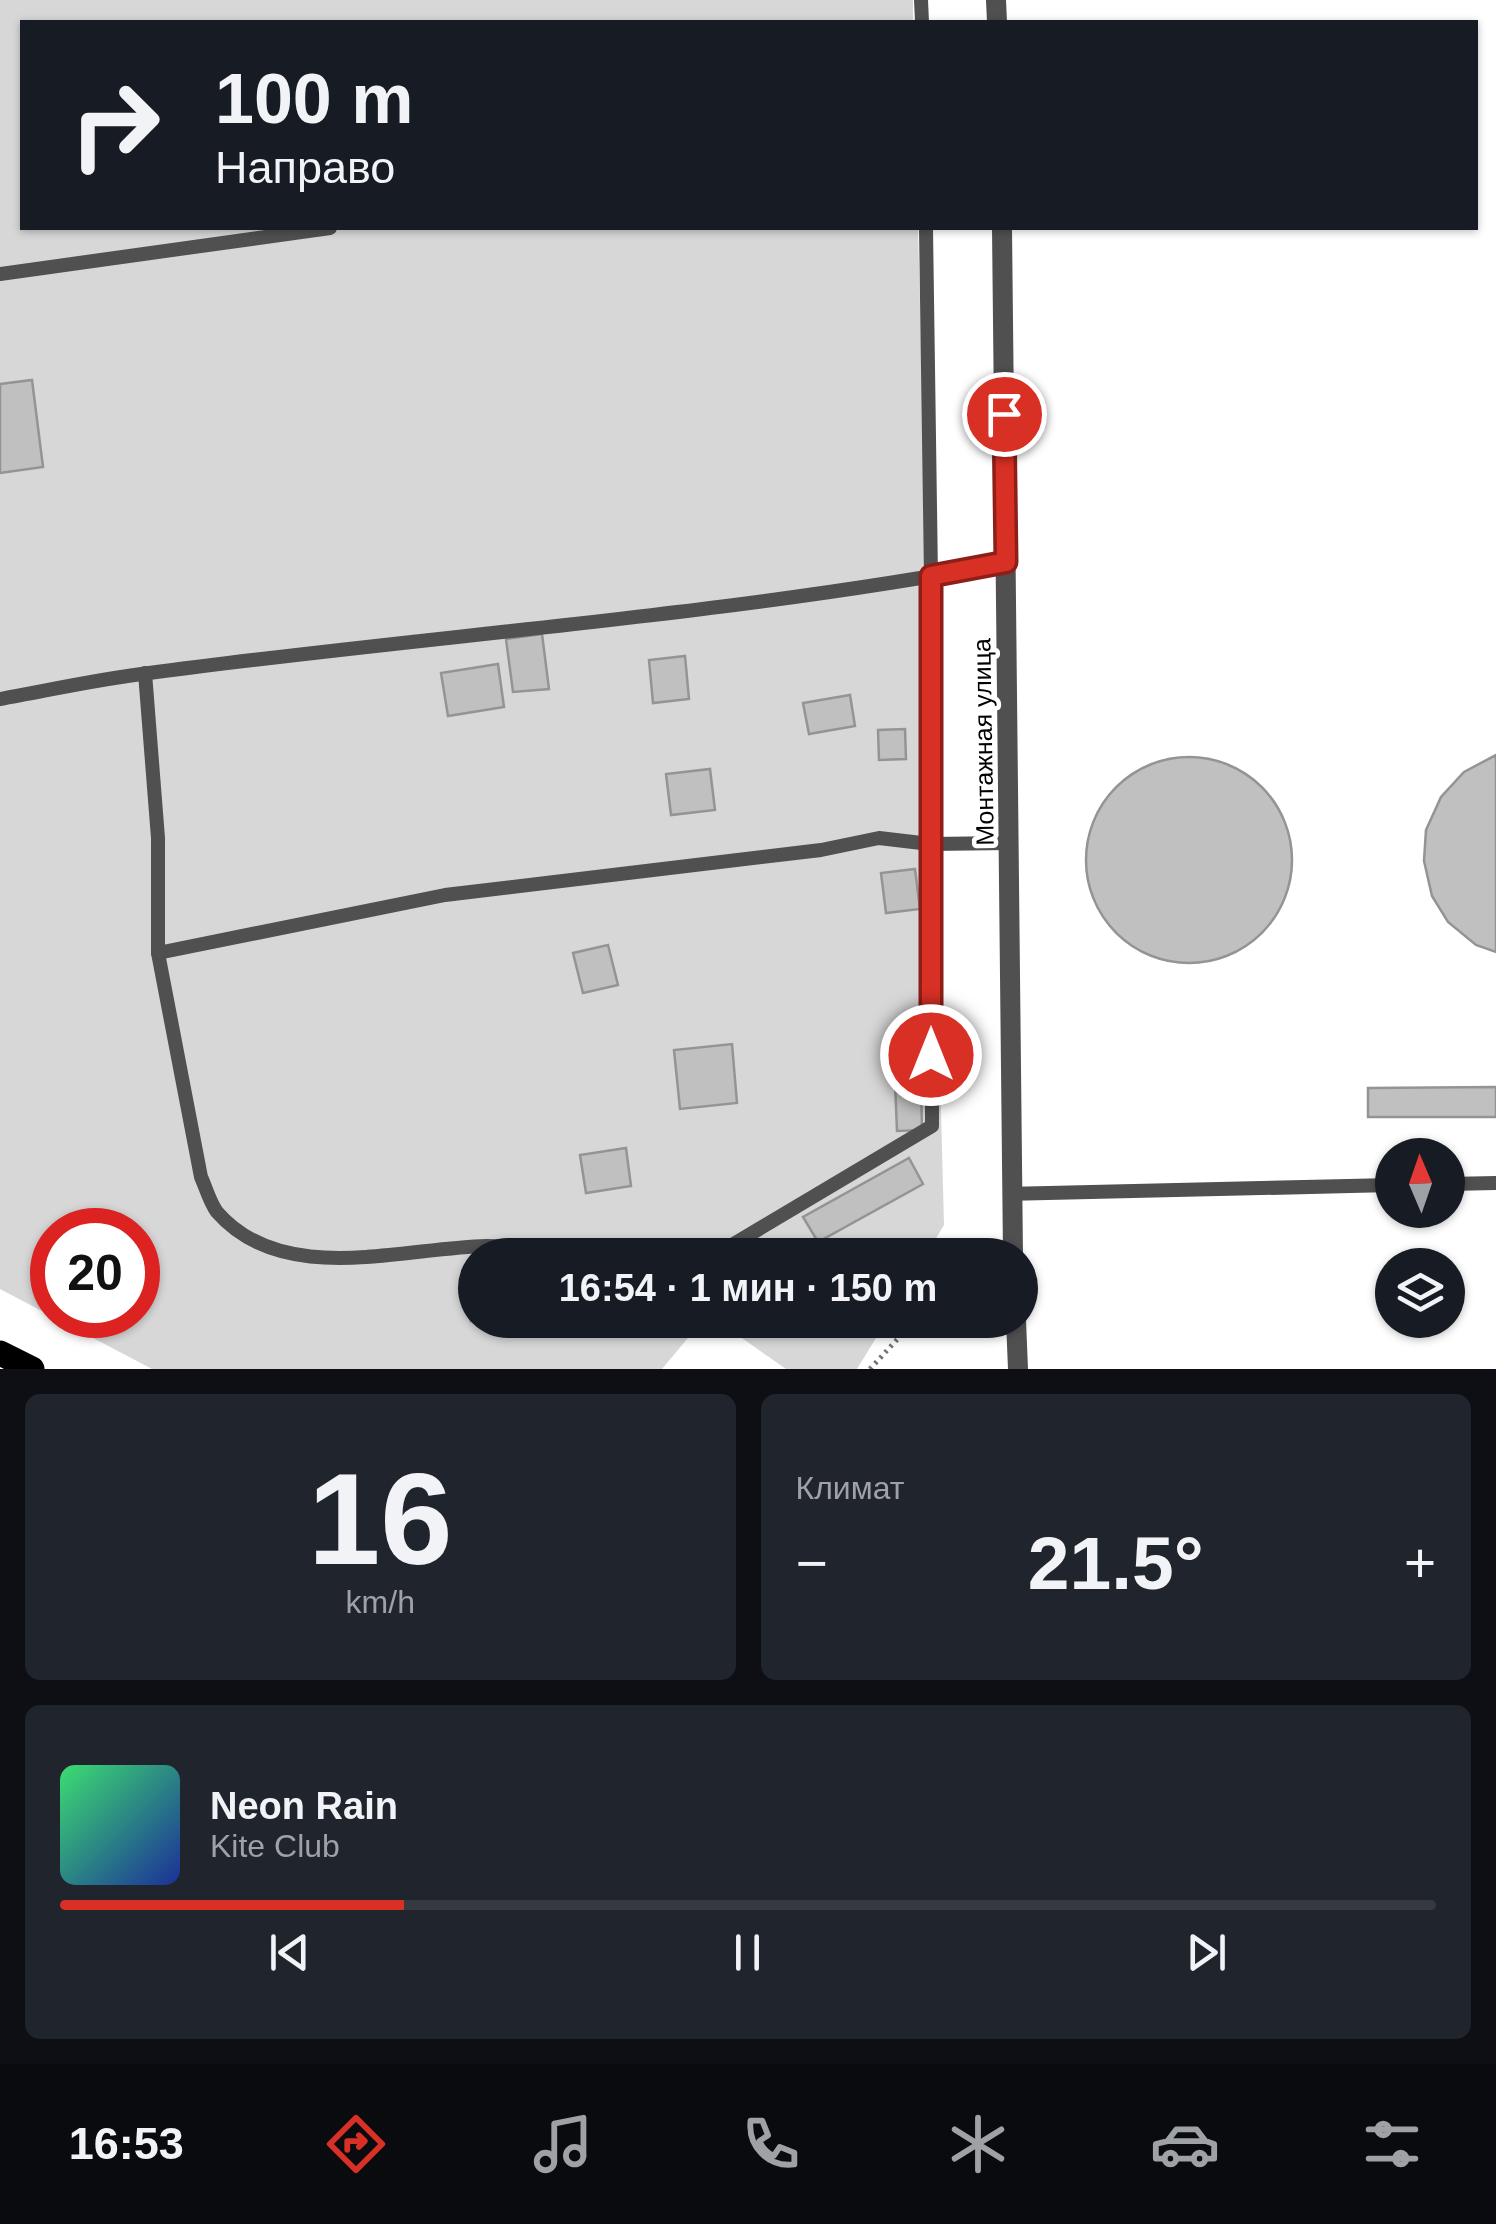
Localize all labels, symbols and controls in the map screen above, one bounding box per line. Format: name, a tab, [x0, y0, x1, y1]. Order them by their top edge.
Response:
icon: right	[50, 60, 180, 190]
text: 100 m	[215, 60, 413, 138]
text: Направо	[215, 142, 395, 193]
pin	[962, 372, 1047, 457]
icon: arrive	[977, 387, 1032, 442]
street label: Монтажная улица	[967, 638, 999, 846]
position arrow	[879, 1003, 983, 1107]
north arrow	[1375, 1138, 1465, 1228]
map controls	[1375, 1138, 1465, 1338]
speed limit sign: 20	[30, 1208, 160, 1338]
button: layers	[1375, 1248, 1465, 1338]
text: 16:54 · 1 мин · 150 m	[559, 1267, 937, 1309]
text: 16	[308, 1446, 453, 1592]
text: Климат	[796, 1470, 904, 1506]
text: 21.5°	[1028, 1521, 1204, 1605]
text: −	[796, 1532, 828, 1594]
text: +	[1404, 1532, 1436, 1594]
text: km/h	[346, 1584, 415, 1620]
text: Neon Rain	[210, 1785, 398, 1827]
text: Kite Club	[210, 1828, 340, 1864]
icon: previous	[262, 1925, 317, 1980]
icon: pause	[720, 1925, 775, 1980]
icon: next	[1179, 1925, 1234, 1980]
icon: directions	[321, 2109, 391, 2179]
icon: music	[528, 2109, 598, 2179]
icon: phone	[736, 2109, 806, 2179]
icon: climate	[943, 2109, 1013, 2179]
icon: car	[1150, 2109, 1220, 2179]
icon: filters	[1357, 2109, 1427, 2179]
text: 16:53	[69, 2118, 184, 2169]

